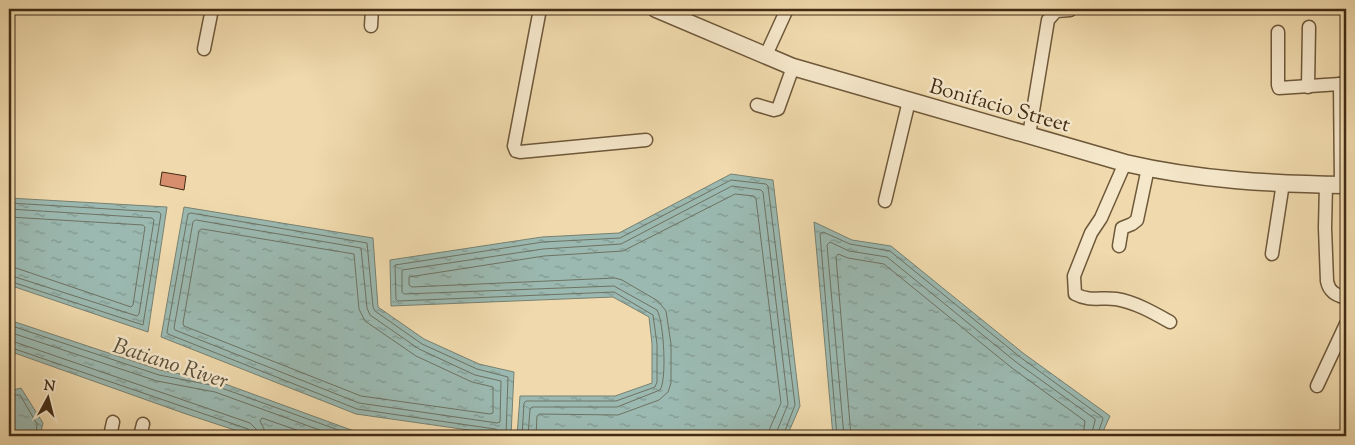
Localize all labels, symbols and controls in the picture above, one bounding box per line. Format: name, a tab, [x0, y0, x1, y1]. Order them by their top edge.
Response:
street label: Bonifacio Street	[925, 72, 1073, 141]
water label: Batiano River	[108, 331, 232, 399]
north arrow	[22, 372, 72, 422]
text: N	[43, 376, 56, 398]

